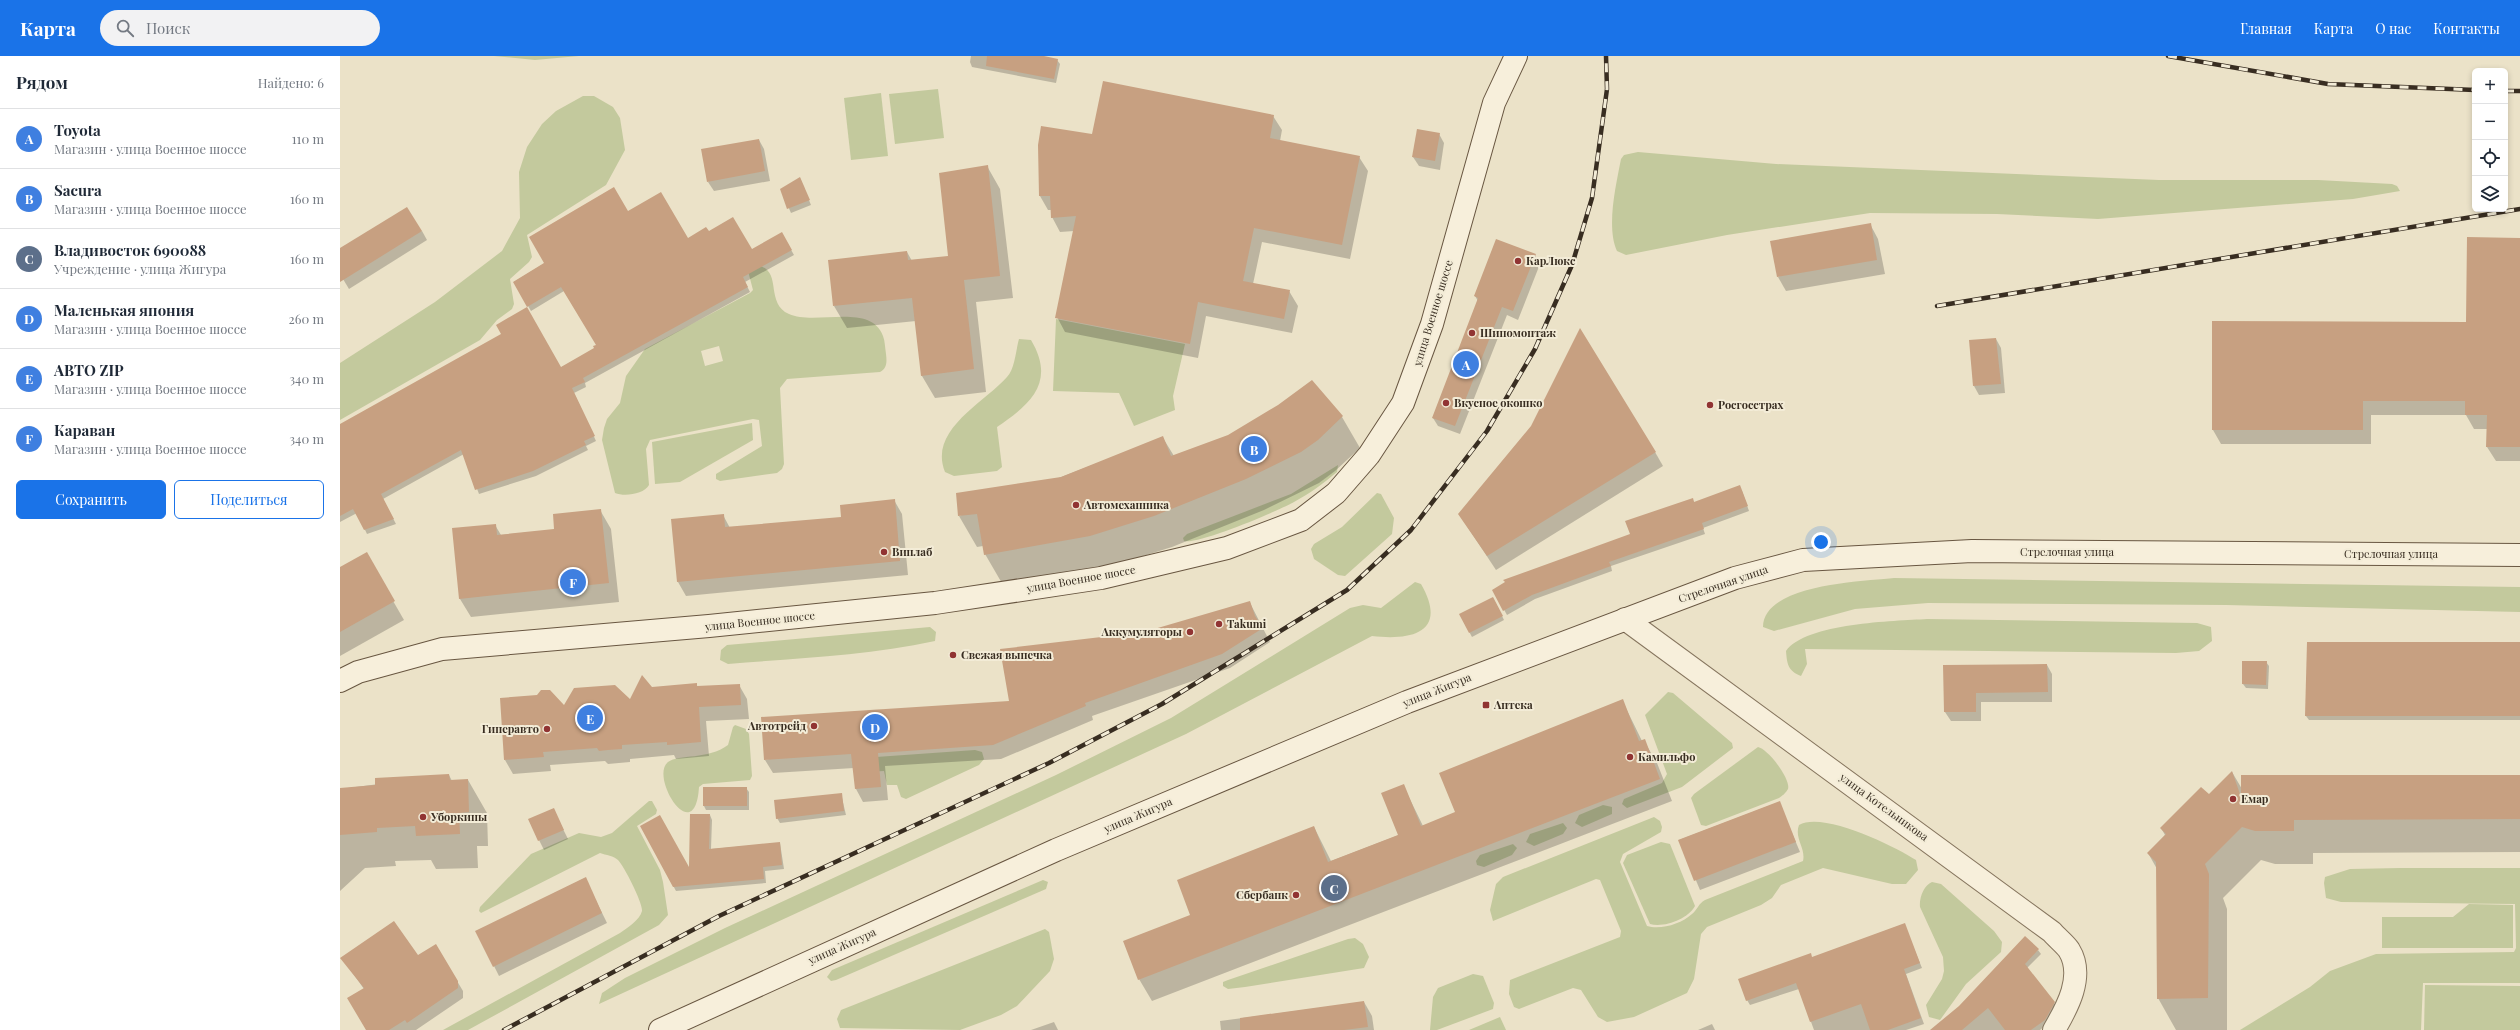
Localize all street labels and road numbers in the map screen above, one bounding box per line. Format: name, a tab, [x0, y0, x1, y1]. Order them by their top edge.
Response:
street label: улица Военное шоссе	[1409, 258, 1456, 369]
street label: Стрелочная улица	[2020, 544, 2114, 559]
street label: Стрелочная улица	[2344, 546, 2438, 561]
street label: улица Военное шоссе	[1024, 561, 1137, 596]
street label: Стрелочная улица	[1676, 561, 1770, 606]
street label: улица Военное шоссе	[703, 607, 816, 634]
street label: улица Жигура	[1399, 669, 1474, 710]
street label: улица Котельникова	[1836, 769, 1932, 844]
street label: улица Жигура	[1101, 793, 1175, 836]
street label: улица Жигура	[805, 924, 879, 968]

